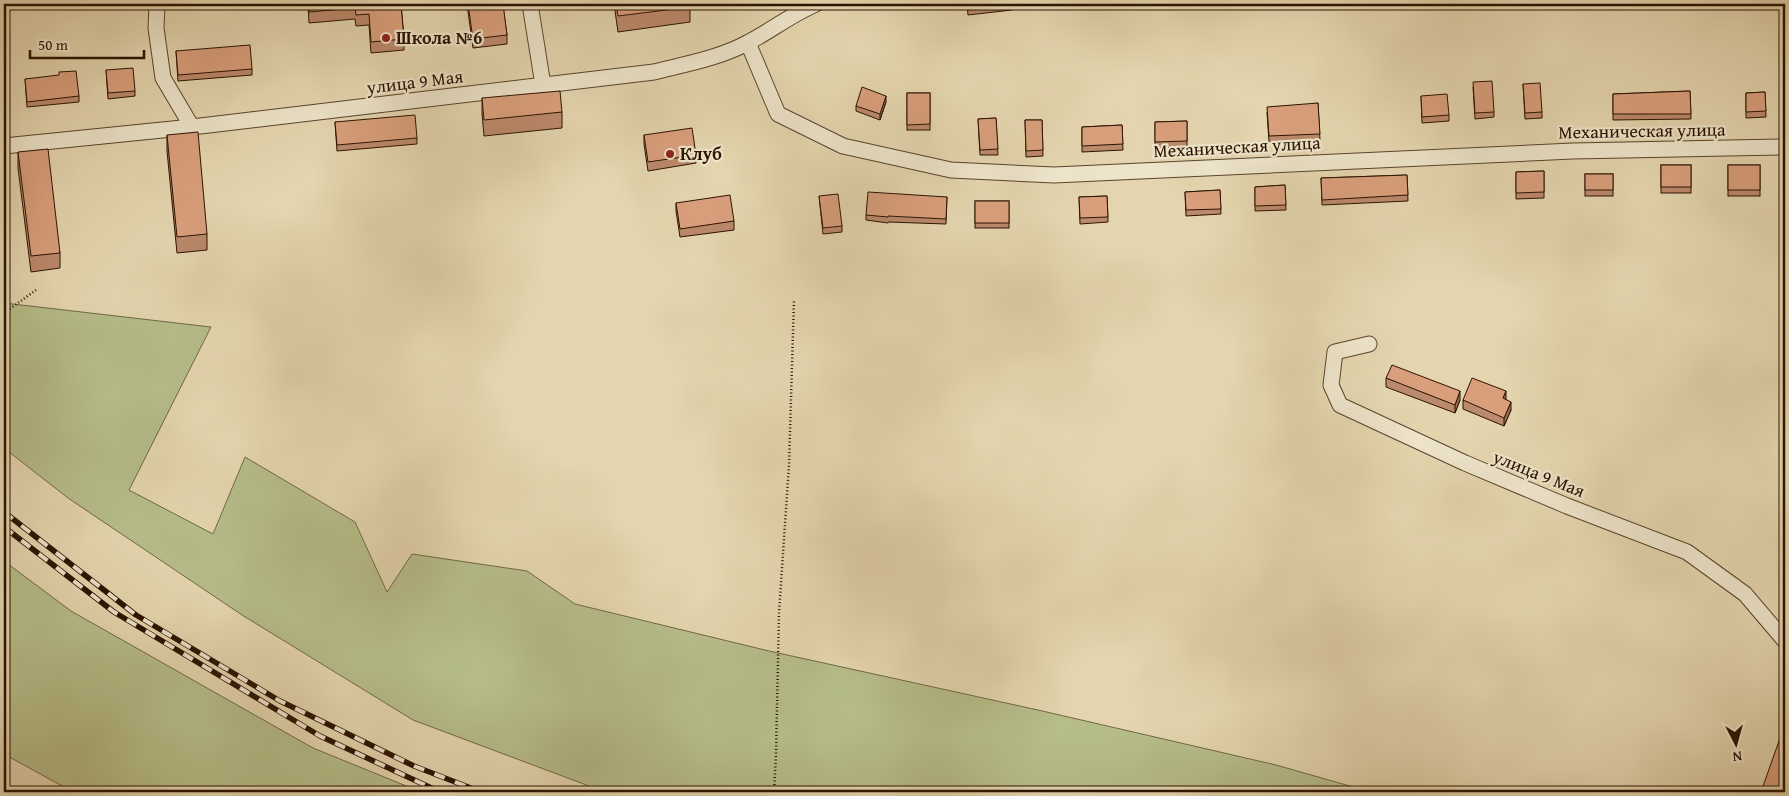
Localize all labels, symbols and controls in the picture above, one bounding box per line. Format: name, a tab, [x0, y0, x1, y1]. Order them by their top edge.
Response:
place label: Школа №6	[396, 24, 482, 51]
scale bar	[30, 28, 144, 60]
marker: Школа №6	[380, 32, 392, 44]
text: 50 m	[38, 34, 69, 55]
street label: улица 9 Мая	[364, 62, 465, 101]
street label: Механическая улица	[1558, 116, 1726, 145]
street label: Механическая улица	[1153, 129, 1322, 164]
place label: Клуб	[680, 140, 722, 167]
marker: Клуб	[664, 148, 676, 160]
street label: улица 9 Мая	[1488, 442, 1589, 504]
north arrow	[1712, 718, 1762, 768]
text: N	[1731, 746, 1743, 767]

